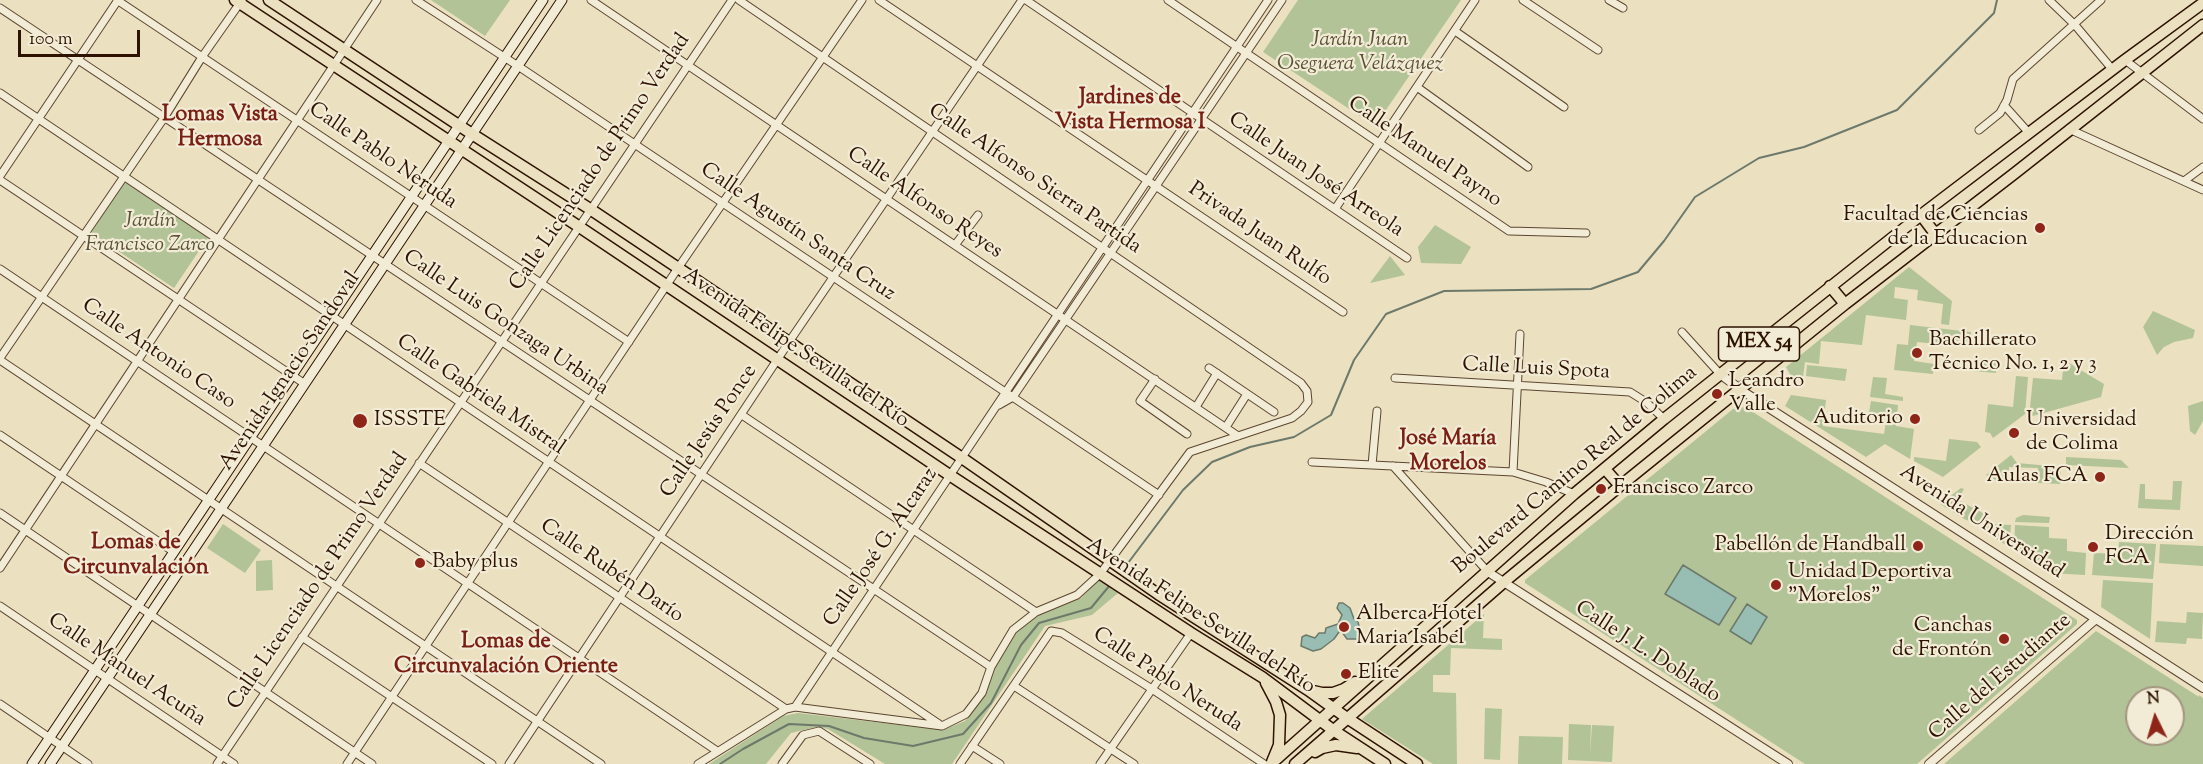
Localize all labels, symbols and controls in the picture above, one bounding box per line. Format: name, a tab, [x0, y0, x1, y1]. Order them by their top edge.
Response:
scale bar	[21, 18, 142, 56]
text: 100 m	[29, 27, 73, 53]
park label: Jardín Juan Oseguera Velázquez	[1277, 28, 1443, 78]
street label: Calle Licenciado de Primo Verdad	[505, 30, 697, 296]
district label: Jardines de Vista Hermosa I	[1055, 86, 1205, 138]
street label: Calle Manuel Payno	[1342, 92, 1506, 214]
street label: Calle Pablo Neruda	[303, 98, 461, 216]
street label: Calle Alfonso Sierra Partida	[923, 99, 1145, 261]
district label: Lomas Vista Hermosa	[162, 103, 278, 154]
street label: Calle Juan José Arreola	[1223, 108, 1407, 244]
street label: Calle Alfonso Reyes	[842, 143, 1006, 265]
street label: Calle Agustín Santa Cruz	[695, 158, 899, 308]
street label: Privada Juan Rulfo	[1183, 178, 1335, 292]
place label: Facultad de Ciencias de la Educacion	[1843, 203, 2028, 253]
park label: Jardín Francisco Zarco	[85, 209, 215, 259]
marker: Facultad de Ciencias de la Educacion	[2033, 221, 2047, 235]
street label: Calle Luis Gonzaga Urbina	[397, 246, 613, 402]
street label: Avenida Felipe Sevilla del Río	[677, 264, 913, 434]
street label: Avenida Ignacio Sandoval	[215, 268, 367, 476]
street label: Calle Antonio Caso	[76, 294, 240, 416]
road number: MEX 54	[1718, 327, 1800, 361]
place label: Bachillerato Técnico No. 1, 2 y 3	[1929, 328, 2097, 378]
street label: Calle Gabriela Mistral	[391, 330, 569, 462]
marker: Bachillerato Técnico No. 1, 2 y 3	[1910, 346, 1924, 360]
street label: Calle Luis Spota	[1461, 354, 1611, 386]
street label: Calle Jesús Ponce	[656, 361, 764, 503]
street label: Boulevard Camino Real de Colima	[1449, 361, 1703, 581]
place label: Leandro Valle	[1729, 369, 1804, 419]
marker: Leandro Valle	[1710, 387, 1724, 401]
place label: Auditorio	[1813, 406, 1903, 432]
place label: ISSSTE	[374, 408, 446, 434]
place label: Universidad de Colima	[2026, 408, 2137, 458]
marker: ISSSTE	[351, 412, 369, 430]
marker: Auditorio	[1908, 412, 1922, 426]
marker: Universidad de Colima	[2007, 426, 2021, 440]
district label: José María Morelos	[1400, 427, 1496, 478]
street label: Calle Licenciado de Primo Verdad	[223, 449, 415, 715]
street label: Avenida Universidad	[1894, 460, 2068, 586]
street label: Calle José G. Alcaraz	[819, 464, 945, 632]
place label: Aulas FCA	[1987, 464, 2088, 490]
marker: Aulas FCA	[2093, 470, 2107, 484]
place label: Francisco Zarco	[1613, 476, 1753, 502]
marker: Francisco Zarco	[1594, 482, 1608, 496]
street label: Calle Rubén Darío	[534, 515, 688, 629]
place label: Dirección FCA	[2105, 522, 2194, 572]
district label: Lomas de Circunvalación	[63, 531, 209, 582]
street label: Avenida Felipe Sevilla del Río	[1081, 533, 1319, 701]
place label: Pabellón de Handball	[1715, 533, 1906, 559]
marker: Pabellón de Handball	[1911, 539, 1925, 553]
marker: Dirección FCA	[2086, 540, 2100, 554]
place label: Baby plus	[432, 550, 518, 576]
marker: Baby plus	[413, 556, 427, 570]
place label: Unidad Deportiva "Morelos"	[1788, 560, 1952, 610]
marker: Unidad Deportiva "Morelos"	[1769, 578, 1783, 592]
street label: Calle J. L. Doblado	[1570, 597, 1724, 709]
place label: Alberca Hotel Maria Isabel	[1356, 602, 1483, 652]
street label: Calle Manuel Acuña	[42, 609, 210, 733]
street label: Calle del Estudiante	[1925, 609, 2077, 747]
place label: Canchas de Frontón	[1892, 614, 1992, 664]
marker: Alberca Hotel Maria Isabel	[1337, 620, 1351, 634]
street label: Calle Pablo Neruda	[1087, 623, 1247, 739]
district label: Lomas de Circunvalación Oriente	[394, 630, 618, 682]
marker: Canchas de Frontón	[1997, 632, 2011, 646]
place label: Elite	[1358, 661, 1399, 687]
marker: Elite	[1339, 667, 1353, 681]
north arrow	[2125, 686, 2185, 746]
text: N	[2146, 688, 2161, 712]

